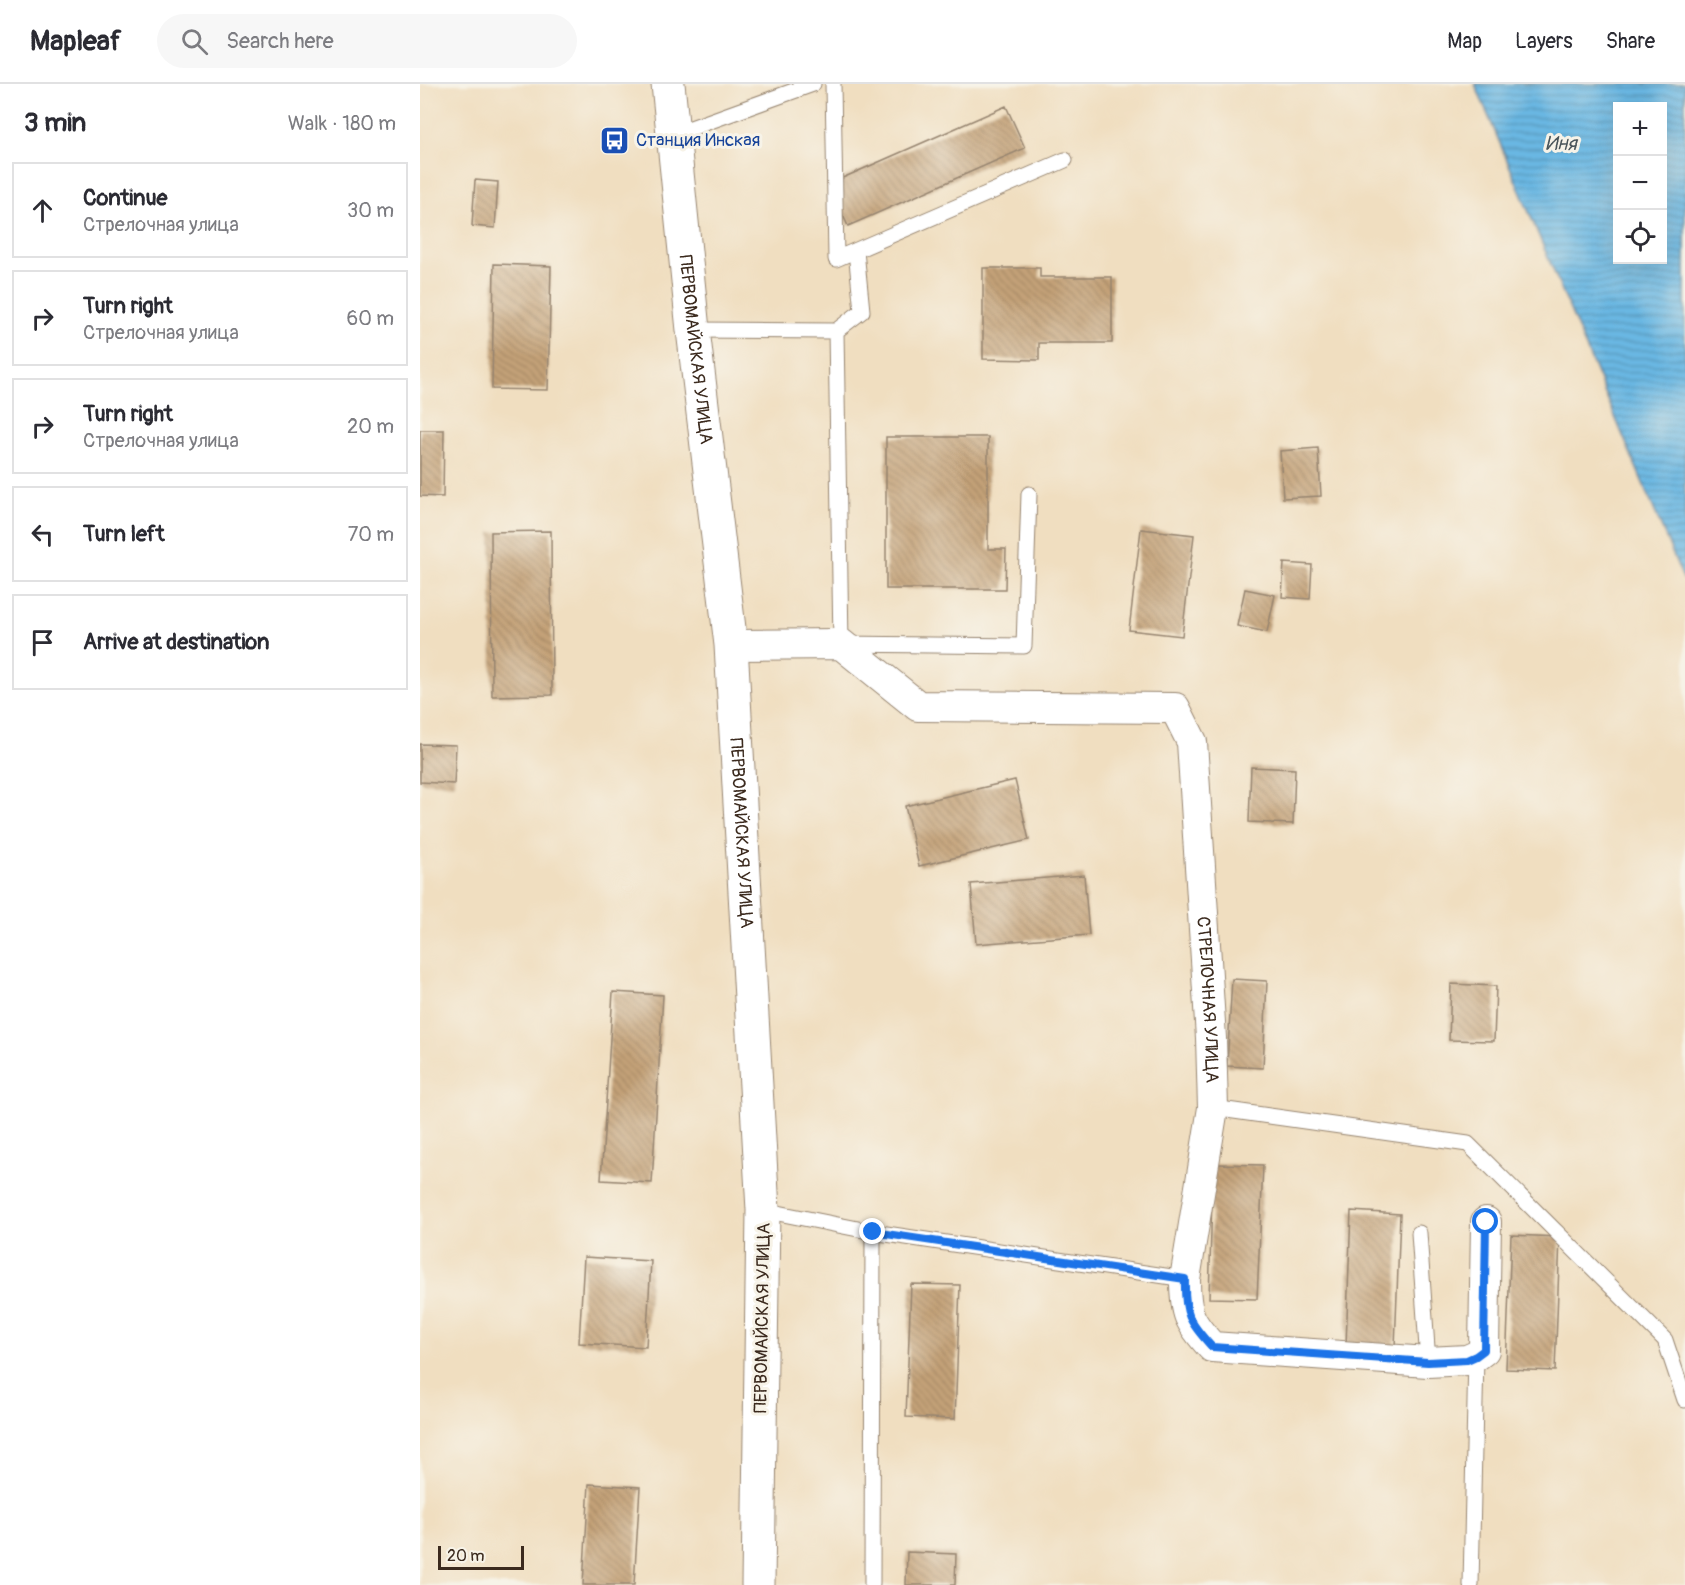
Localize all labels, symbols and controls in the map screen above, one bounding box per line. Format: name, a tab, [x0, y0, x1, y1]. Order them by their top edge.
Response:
search box	[157, 14, 577, 68]
text: Mapleaf	[30, 24, 121, 59]
icon: search	[178, 25, 211, 58]
text: Search here	[226, 27, 334, 55]
text: Map	[1447, 28, 1482, 55]
text: Layers	[1515, 28, 1573, 55]
text: Share	[1606, 28, 1655, 55]
map controls	[1613, 102, 1667, 264]
button: +	[1613, 102, 1667, 156]
text: 3 min	[24, 107, 86, 139]
text: Walk · 180 m	[288, 111, 396, 136]
bus stop icon: Станция Инская	[599, 124, 631, 156]
place label: Станция Инская	[636, 129, 760, 152]
water label: Иня	[1545, 131, 1579, 156]
button: −	[1613, 156, 1667, 210]
text: Continue	[83, 184, 167, 212]
icon: ahead	[26, 194, 59, 227]
text: 30 m	[347, 198, 394, 223]
button: locate	[1613, 210, 1667, 264]
text: Стрелочная улица	[83, 212, 239, 237]
street label: ПЕРВОМАЙСКАЯ УЛИЦА	[673, 254, 718, 446]
text: Turn right	[83, 292, 173, 320]
icon: right	[26, 302, 59, 335]
text: 60 m	[347, 306, 394, 331]
text: Стрелочная улица	[83, 320, 239, 345]
text: Turn right	[83, 400, 173, 428]
icon: right	[26, 410, 59, 443]
text: 20 m	[347, 414, 394, 439]
text: Стрелочная улица	[83, 428, 239, 453]
icon: left	[26, 518, 59, 551]
text: Turn left	[83, 520, 165, 548]
text: 70 m	[348, 522, 394, 547]
icon: arrive	[26, 626, 59, 659]
text: Arrive at destination	[83, 628, 269, 656]
street label: ПЕРВОМАЙСКАЯ УЛИЦА	[724, 737, 758, 929]
street label: СТРЕЛОЧНАЯ УЛИЦА	[1191, 916, 1223, 1084]
route start	[1472, 1208, 1498, 1234]
route end	[859, 1218, 885, 1244]
street label: ПЕРВОМАЙСКАЯ УЛИЦА	[749, 1222, 776, 1413]
scale bar	[438, 1543, 524, 1570]
text: 20 m	[447, 1546, 485, 1566]

